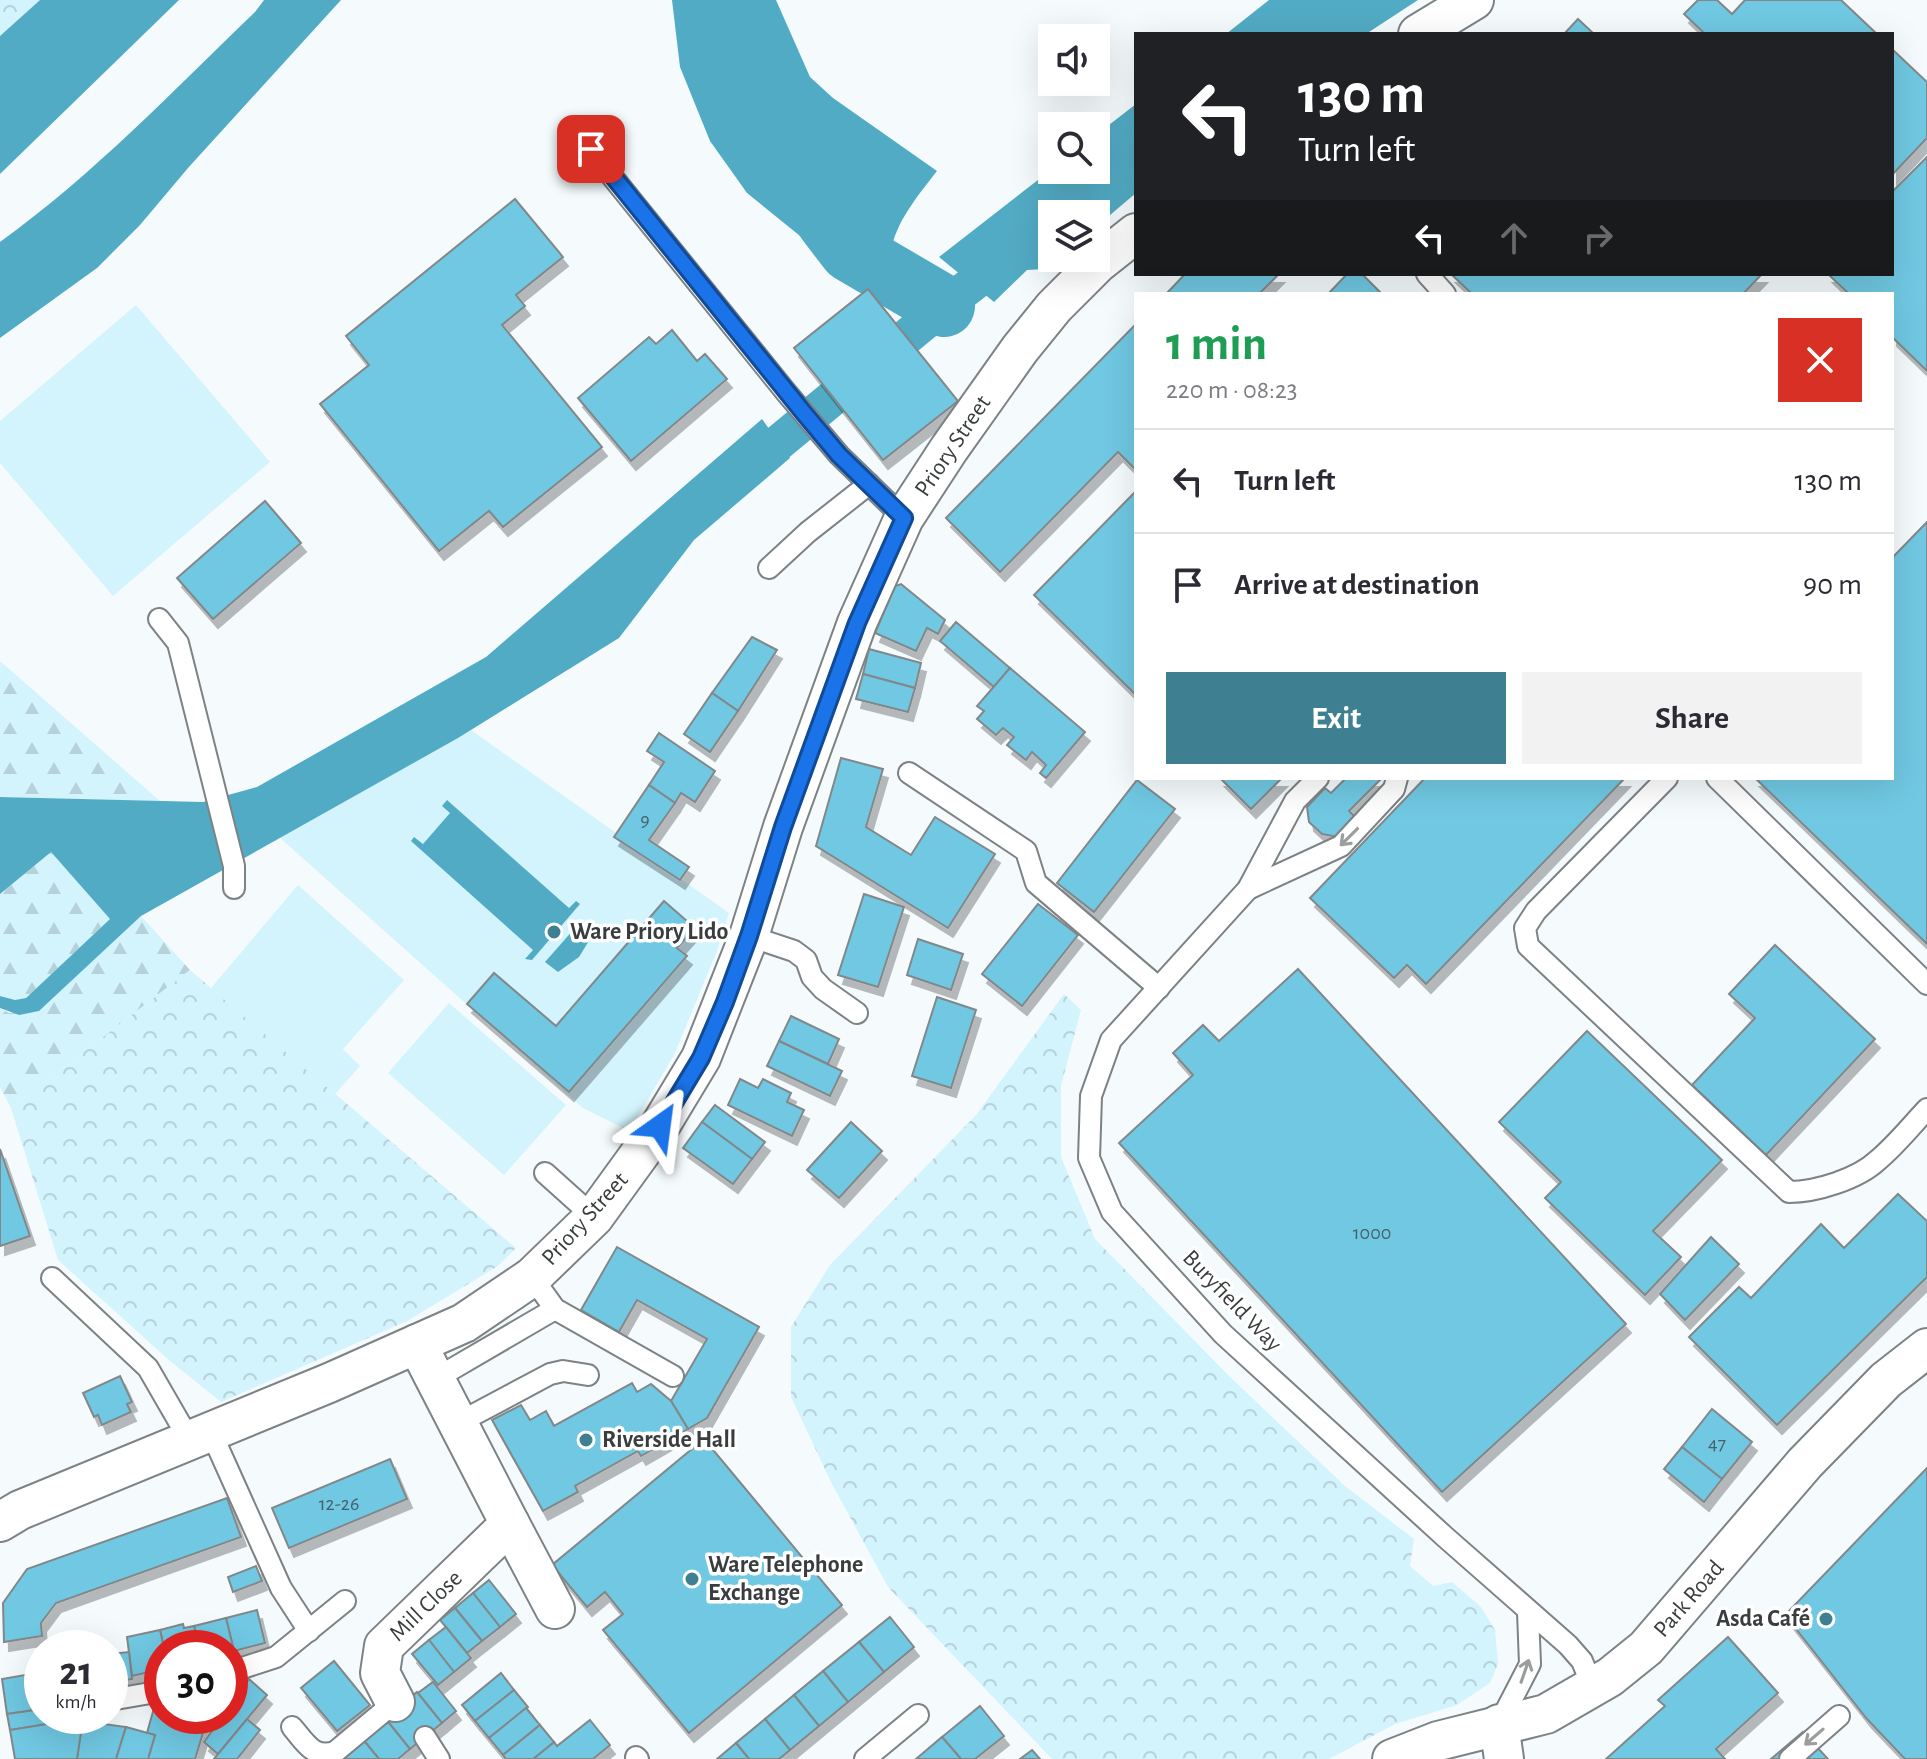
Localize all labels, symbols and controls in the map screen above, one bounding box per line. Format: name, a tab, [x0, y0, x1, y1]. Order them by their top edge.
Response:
map controls	[1038, 24, 1110, 272]
button: sound	[1038, 24, 1110, 96]
icon: left	[1166, 64, 1270, 168]
text: 130 m	[1298, 67, 1425, 123]
button: search	[1038, 112, 1110, 184]
pin	[557, 115, 625, 183]
icon: arrive	[569, 127, 613, 171]
text: Turn left	[1298, 132, 1415, 168]
button: layers	[1038, 200, 1110, 272]
icon: left	[1408, 216, 1452, 260]
icon: ahead	[1492, 216, 1536, 260]
icon: right	[1576, 216, 1620, 260]
button: close	[1778, 318, 1862, 402]
text: 1 min	[1166, 321, 1267, 369]
text: 220 m · 08:23	[1166, 377, 1298, 403]
street label: Priory Street	[911, 391, 996, 501]
icon: left	[1166, 459, 1210, 503]
text: Turn left	[1234, 466, 1335, 496]
text: 130 m	[1795, 466, 1862, 496]
icon: arrive	[1166, 563, 1210, 607]
text: Arrive at destination	[1234, 570, 1480, 600]
text: 90 m	[1803, 570, 1862, 600]
button: Exit	[1166, 672, 1506, 764]
button: Share	[1522, 672, 1862, 764]
house number: 9	[640, 810, 650, 830]
one-way arrow	[1340, 827, 1359, 846]
place label: Ware Priory Lido	[570, 920, 729, 944]
marker: Ware Priory Lido	[545, 923, 563, 941]
position arrow	[618, 1084, 702, 1168]
street label: Priory Street	[537, 1168, 633, 1270]
house number: 1000	[1353, 1223, 1391, 1243]
street label: Buryfield Way	[1178, 1246, 1286, 1356]
place label: Riverside Hall	[602, 1428, 736, 1452]
marker: Riverside Hall	[577, 1431, 595, 1449]
house number: 47	[1708, 1434, 1726, 1454]
house number: 12-26	[319, 1494, 359, 1514]
place label: Ware Telephone Exchange	[708, 1553, 863, 1605]
street label: Park Road	[1649, 1556, 1729, 1642]
street label: Mill Close	[385, 1566, 467, 1646]
marker: Ware Telephone Exchange	[683, 1570, 701, 1588]
place label: Asda Café	[1716, 1607, 1810, 1631]
marker: Asda Café	[1817, 1610, 1835, 1628]
speed limit sign: 30	[144, 1630, 248, 1734]
text: 21	[59, 1652, 93, 1692]
one-way arrow	[1518, 1659, 1533, 1684]
text: km/h	[55, 1692, 97, 1712]
one-way arrow	[1805, 1728, 1825, 1746]

